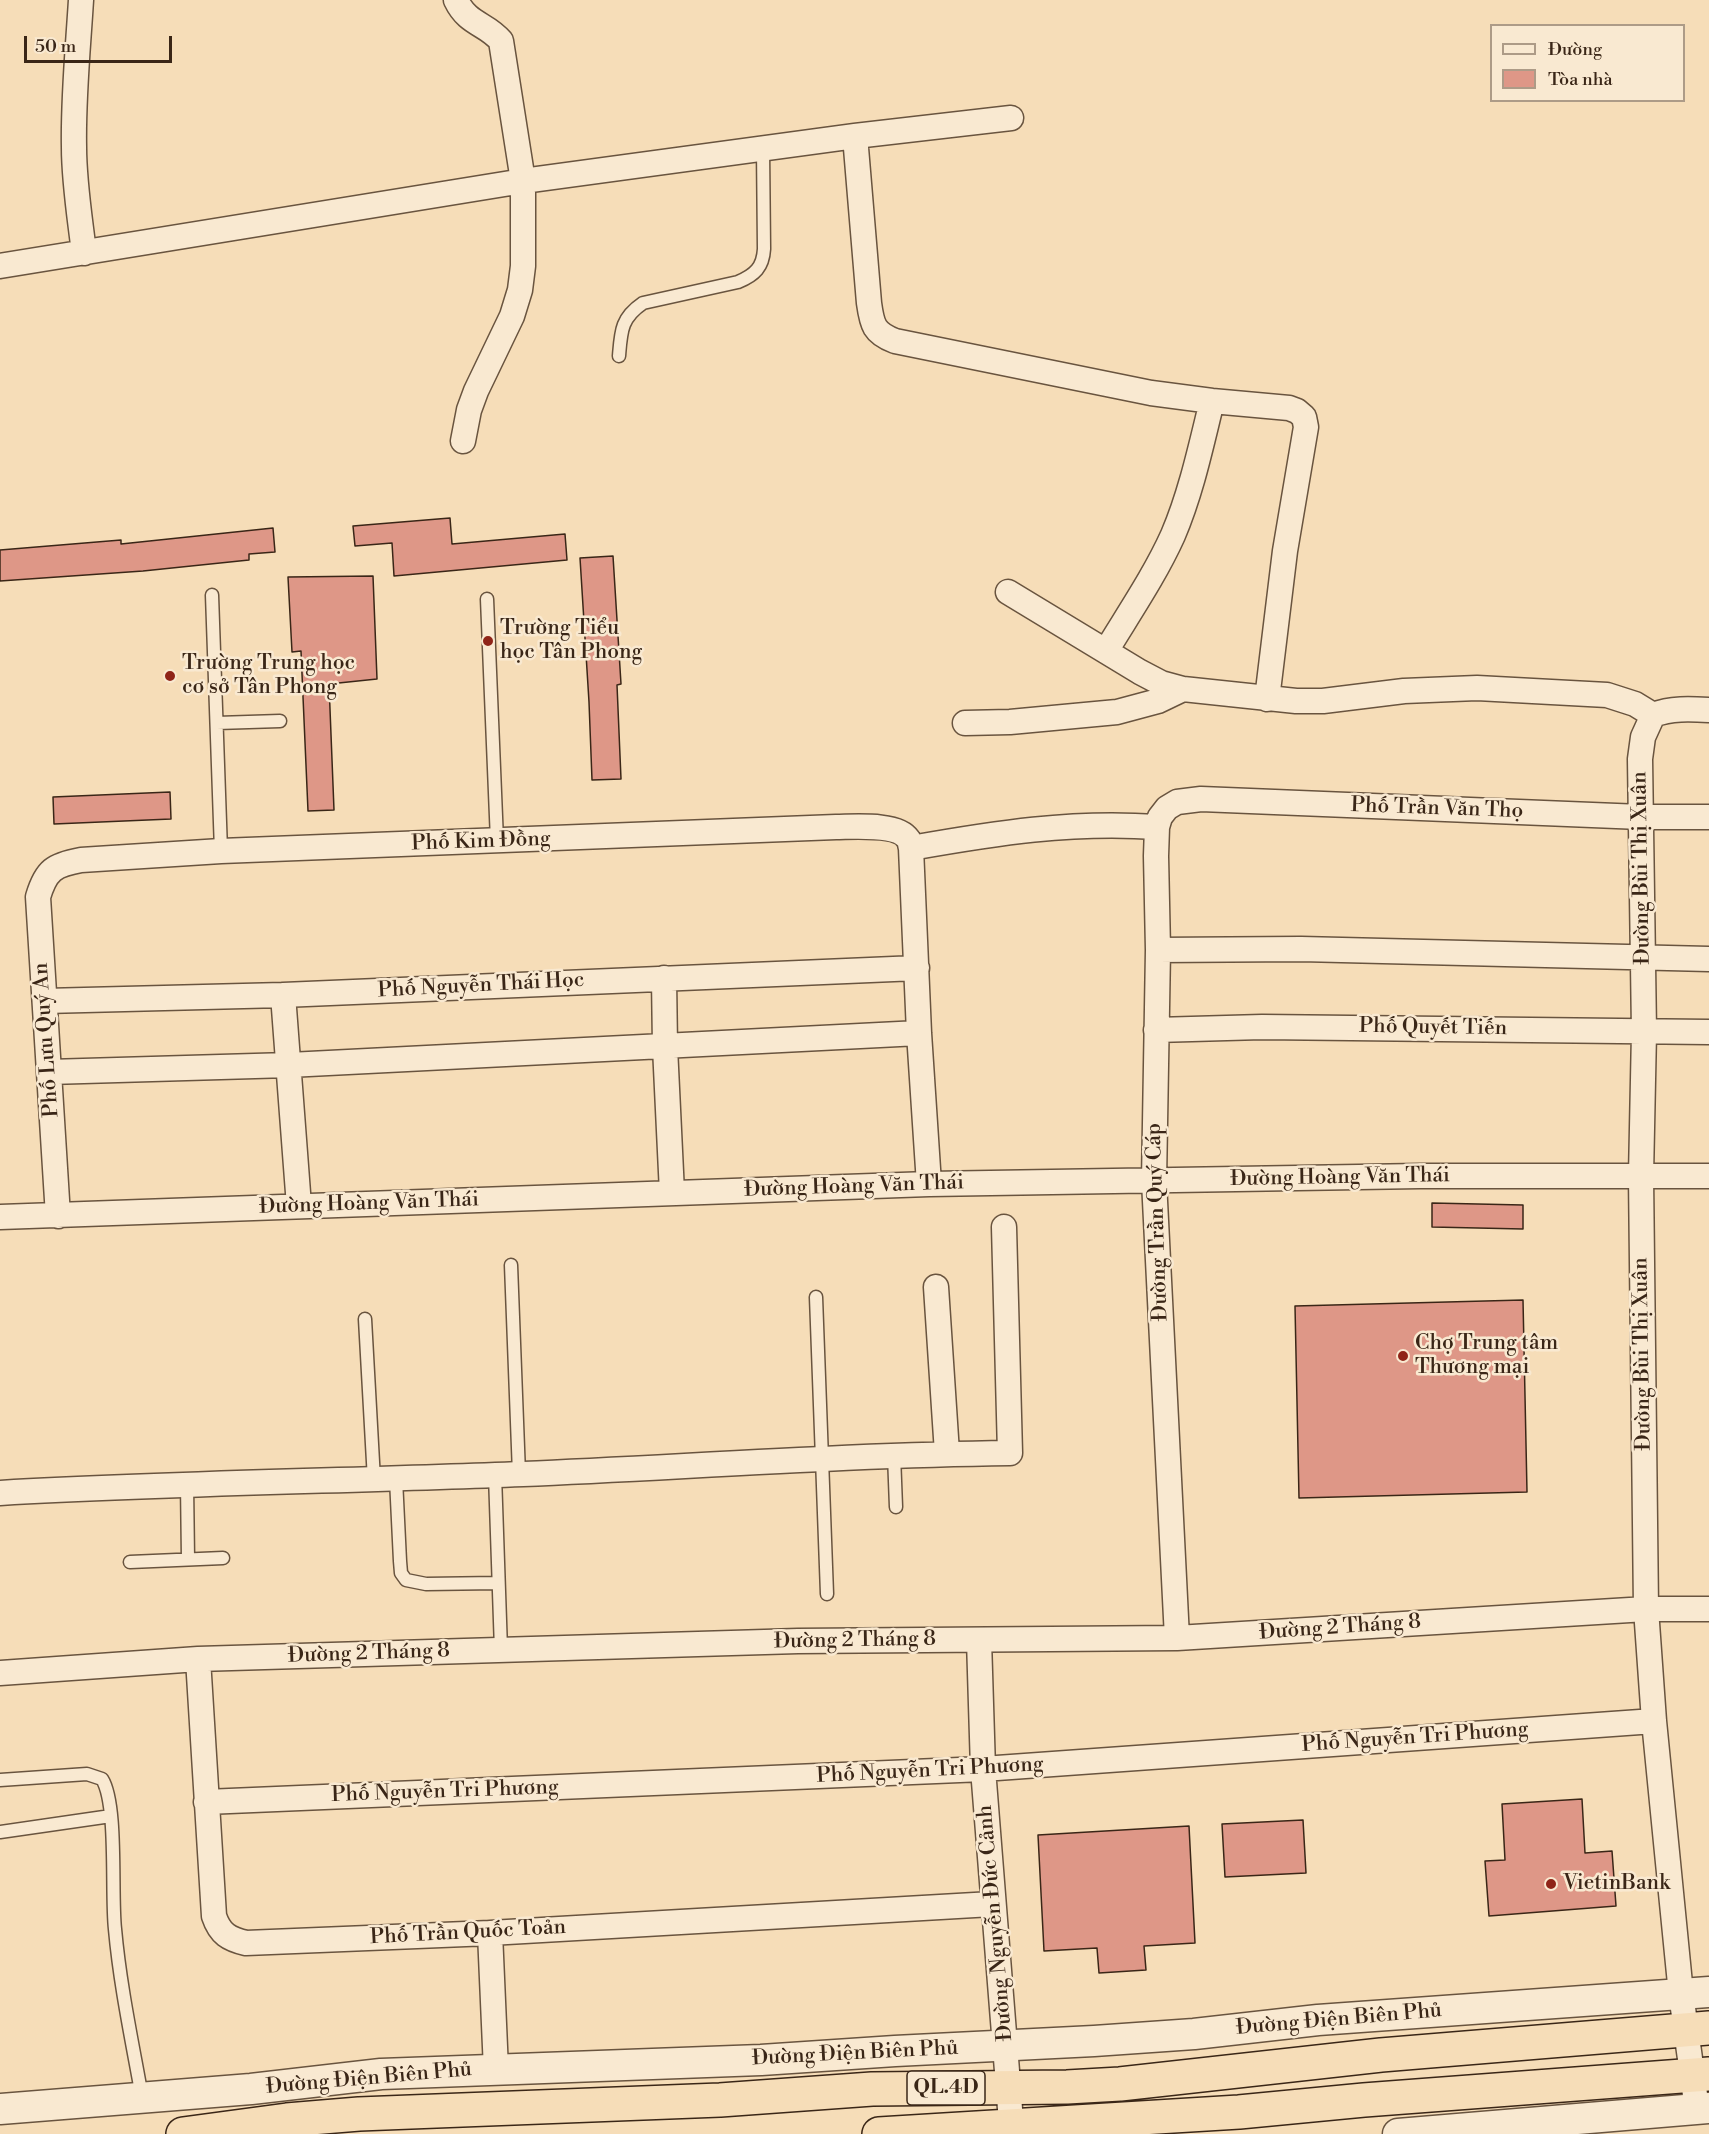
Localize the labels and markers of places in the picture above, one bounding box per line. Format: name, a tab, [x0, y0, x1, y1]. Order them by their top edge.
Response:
place label: Trường Tiểu học Tân Phong	[500, 616, 642, 666]
marker: Trường Tiểu học Tân Phong	[481, 634, 495, 648]
place label: Trường Trung học cơ sở Tân Phong	[182, 651, 355, 701]
marker: Trường Trung học cơ sở Tân Phong	[163, 669, 177, 683]
place label: Chợ Trung tâm Thương mại	[1415, 1331, 1558, 1381]
marker: Chợ Trung tâm Thương mại	[1396, 1349, 1410, 1363]
place label: VietinBank	[1563, 1871, 1670, 1897]
marker: VietinBank	[1544, 1877, 1558, 1891]

